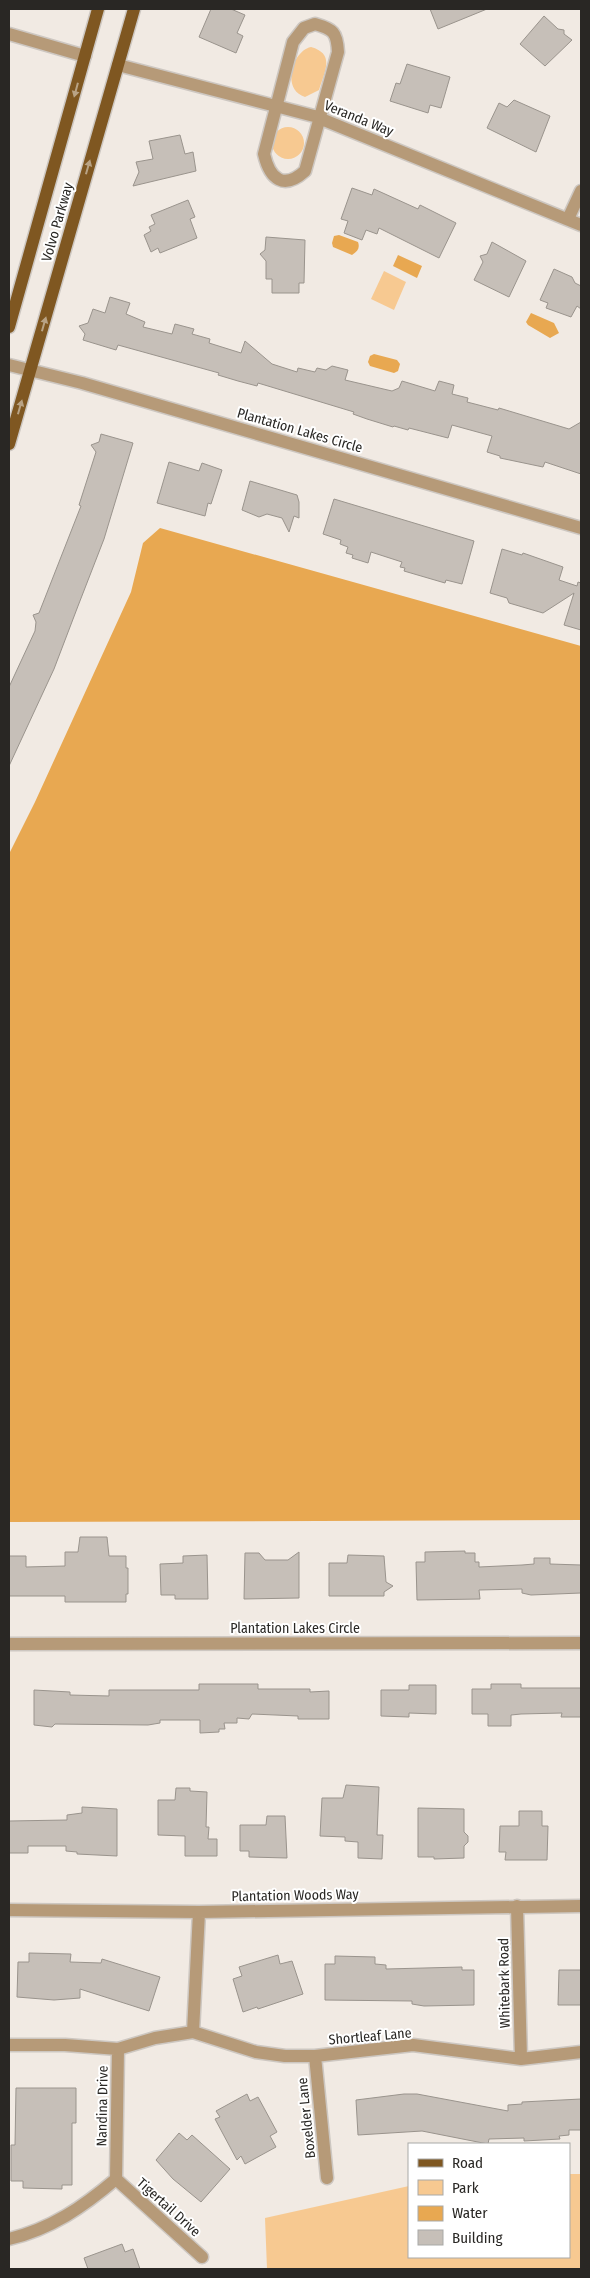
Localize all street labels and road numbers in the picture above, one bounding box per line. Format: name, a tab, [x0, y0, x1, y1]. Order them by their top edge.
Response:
street label: Veranda Way	[322, 97, 397, 140]
street label: Volvo Parkway	[38, 180, 77, 264]
street label: Plantation Lakes Circle	[235, 404, 365, 457]
street label: Plantation Lakes Circle	[230, 1620, 360, 1637]
street label: Plantation Woods Way	[231, 1886, 360, 1905]
street label: Whitebark Road	[495, 1938, 514, 2028]
street label: Shortleaf Lane	[328, 2024, 412, 2049]
street label: Nandina Drive	[93, 2065, 112, 2147]
street label: Boxelder Lane	[294, 2077, 319, 2159]
street label: Tigertail Drive	[133, 2174, 204, 2240]

